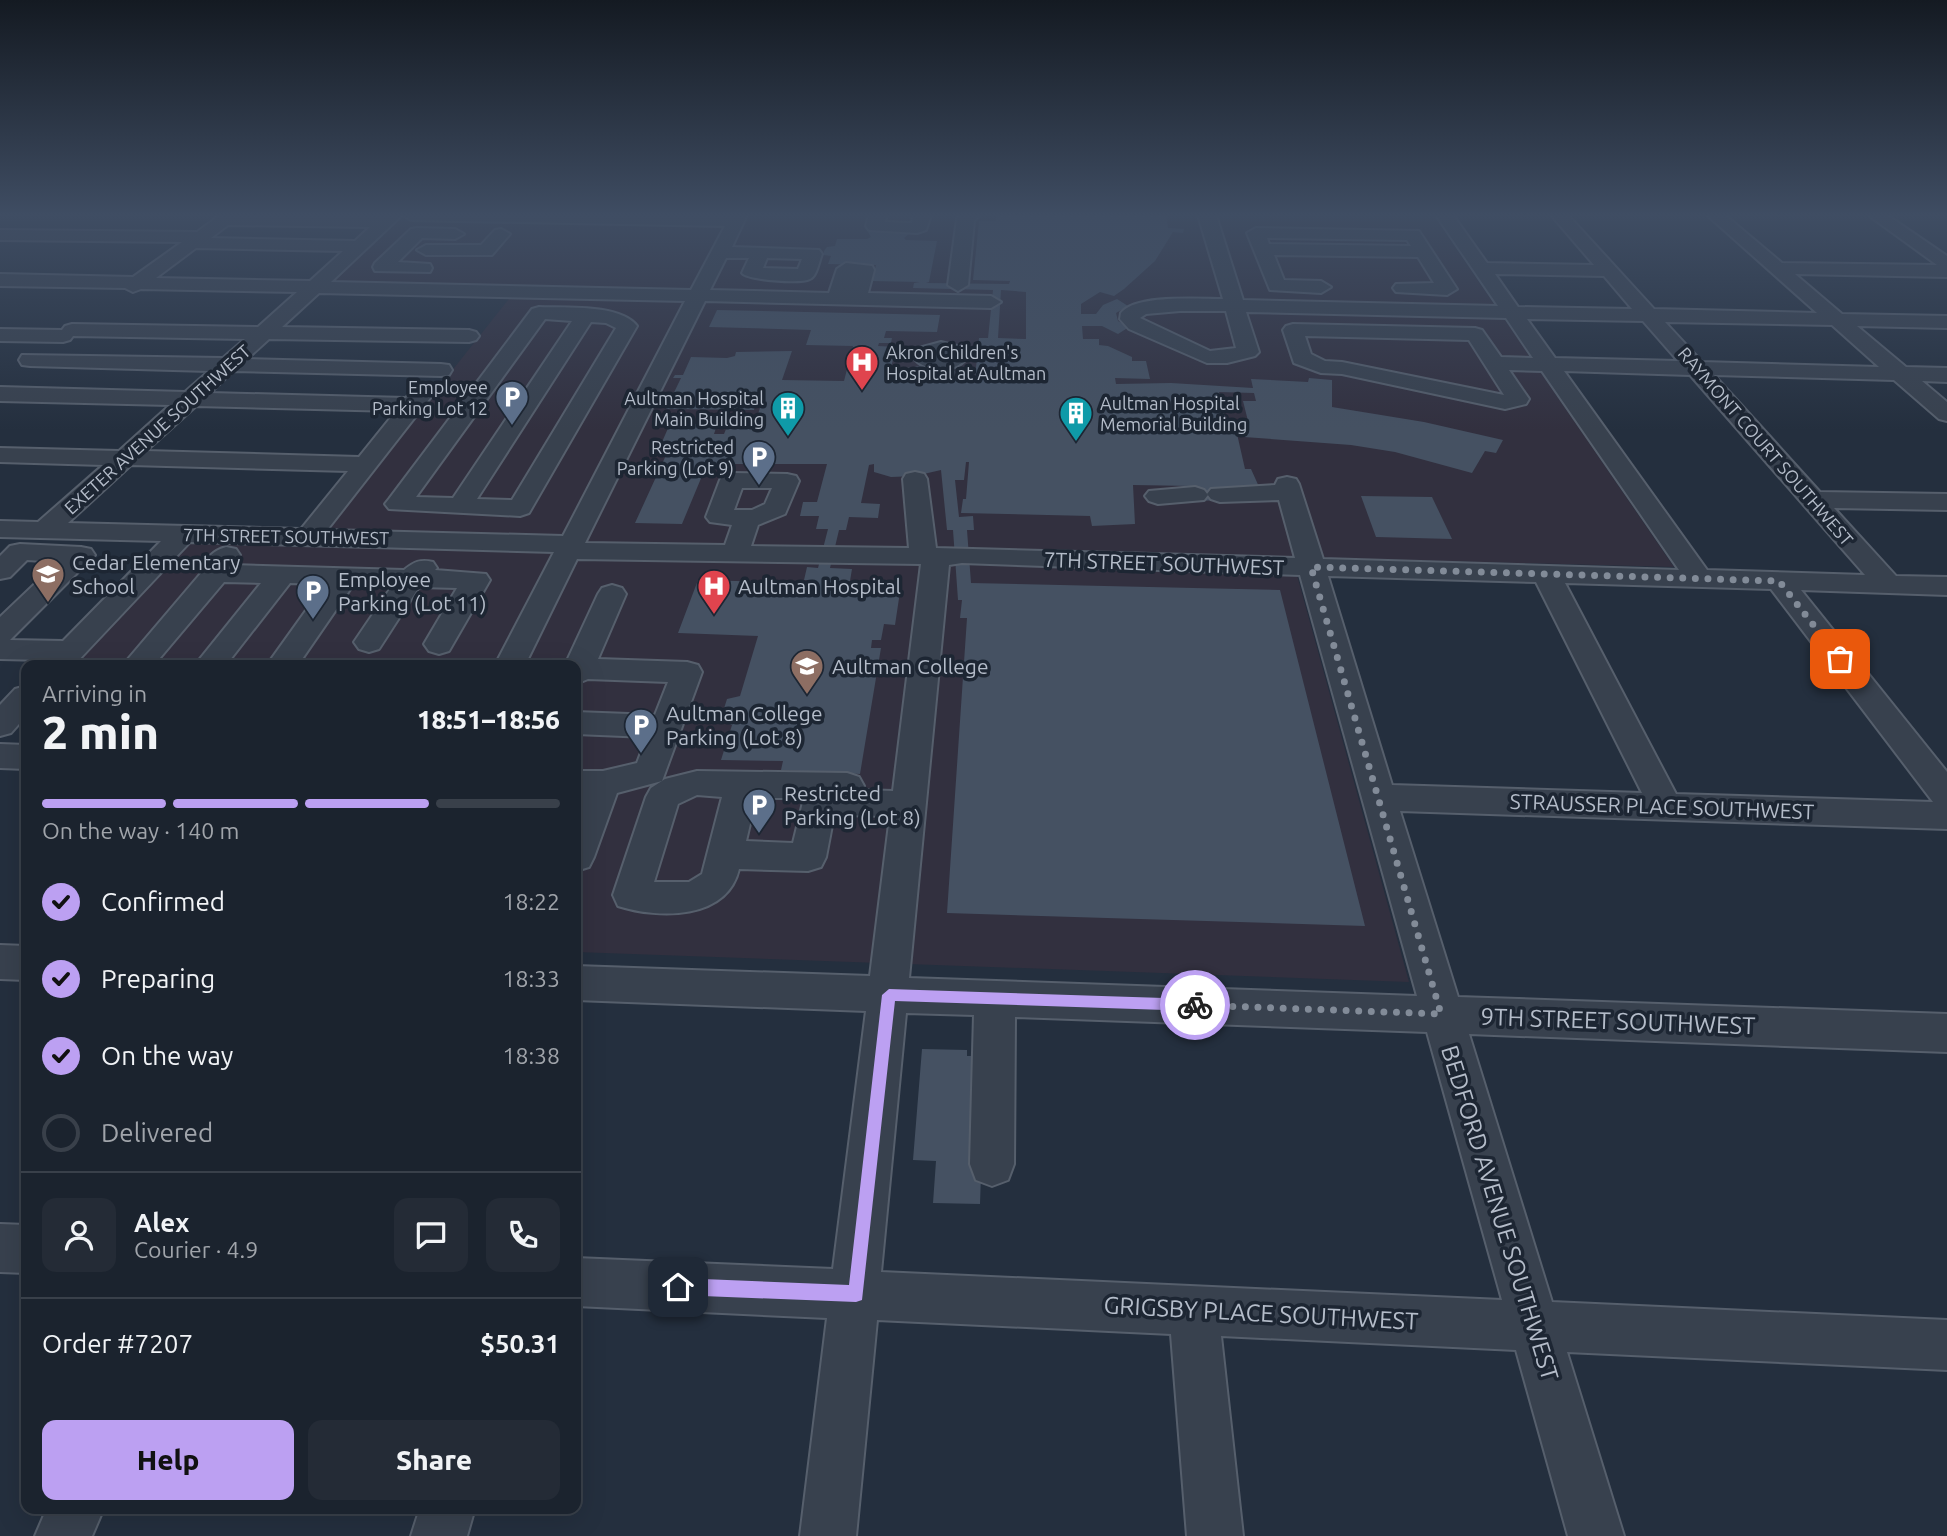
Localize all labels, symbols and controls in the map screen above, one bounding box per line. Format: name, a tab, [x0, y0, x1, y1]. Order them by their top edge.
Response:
street label: EXETER AVENUE SOUTHWEST	[60, 340, 254, 518]
place label: Akron Children's Hospital at Aultman	[886, 342, 1046, 383]
hospital icon: Akron Children's Hospital at Aultman	[843, 343, 881, 392]
street label: RAYMONT COURT SOUTHWEST	[1674, 343, 1858, 549]
place label: Employee Parking Lot 12	[372, 377, 488, 418]
parking icon: Employee Parking Lot 12	[493, 378, 531, 427]
place label: Aultman Hospital Main Building	[624, 388, 764, 429]
building icon: Aultman Hospital Main Building	[769, 389, 807, 438]
place label: Aultman Hospital Memorial Building	[1100, 393, 1247, 434]
building icon: Aultman Hospital Memorial Building	[1057, 394, 1095, 443]
place label: Restricted Parking (Lot 9)	[617, 437, 734, 479]
parking icon: Restricted Parking (Lot 9)	[740, 438, 778, 487]
street label: 7TH STREET SOUTHWEST	[183, 524, 389, 548]
street label: 7TH STREET SOUTHWEST	[1043, 547, 1285, 579]
place label: Cedar Elementary School	[72, 550, 240, 598]
school or university icon: Cedar Elementary School	[29, 555, 67, 604]
place label: Employee Parking (Lot 11)	[338, 567, 487, 615]
hospital icon: Aultman Hospital	[695, 567, 733, 616]
parking icon: Employee Parking (Lot 11)	[294, 572, 332, 621]
place label: Aultman Hospital	[738, 574, 901, 598]
pin	[1810, 629, 1870, 689]
icon: bag	[1821, 640, 1859, 678]
school or university icon: Aultman College	[788, 647, 826, 696]
place label: Aultman College	[832, 654, 989, 678]
text: Arriving in	[42, 681, 147, 706]
place label: Aultman College Parking (Lot 8)	[666, 701, 823, 749]
text: 18:51–18:56	[417, 705, 560, 734]
text: 2 min	[42, 706, 159, 758]
parking icon: Aultman College Parking (Lot 8)	[622, 706, 660, 755]
place label: Restricted Parking (Lot 8)	[784, 781, 921, 829]
parking icon: Restricted Parking (Lot 8)	[740, 786, 778, 835]
street label: STRAUSSER PLACE SOUTHWEST	[1509, 789, 1815, 823]
text: On the way · 140 m	[42, 818, 239, 843]
icon: check	[42, 883, 80, 921]
text: Confirmed	[101, 887, 225, 916]
text: 18:22	[502, 889, 560, 914]
icon: check	[42, 960, 80, 998]
text: Preparing	[101, 964, 215, 993]
text: 18:33	[502, 966, 560, 991]
courier	[1160, 970, 1230, 1040]
icon: bike	[1176, 986, 1214, 1024]
street label: 9TH STREET SOUTHWEST	[1480, 1003, 1756, 1039]
icon: check	[42, 1037, 80, 1075]
text: On the way	[101, 1041, 233, 1070]
street label: BEDFORD AVENUE SOUTHWEST	[1436, 1042, 1564, 1384]
text: 18:38	[502, 1043, 560, 1068]
text: Delivered	[101, 1118, 213, 1147]
button: person	[42, 1198, 116, 1272]
button: chat	[394, 1198, 468, 1272]
button: phone	[486, 1198, 560, 1272]
text: Alex	[134, 1208, 189, 1237]
text: Courier · 4.9	[134, 1237, 258, 1262]
pin	[648, 1257, 708, 1317]
icon: home	[659, 1268, 697, 1306]
street label: GRIGSBY PLACE SOUTHWEST	[1103, 1291, 1419, 1335]
text: Order #7207	[42, 1329, 193, 1358]
text: $50.31	[480, 1329, 560, 1358]
button: Help	[42, 1420, 294, 1500]
button: Share	[308, 1420, 560, 1500]

